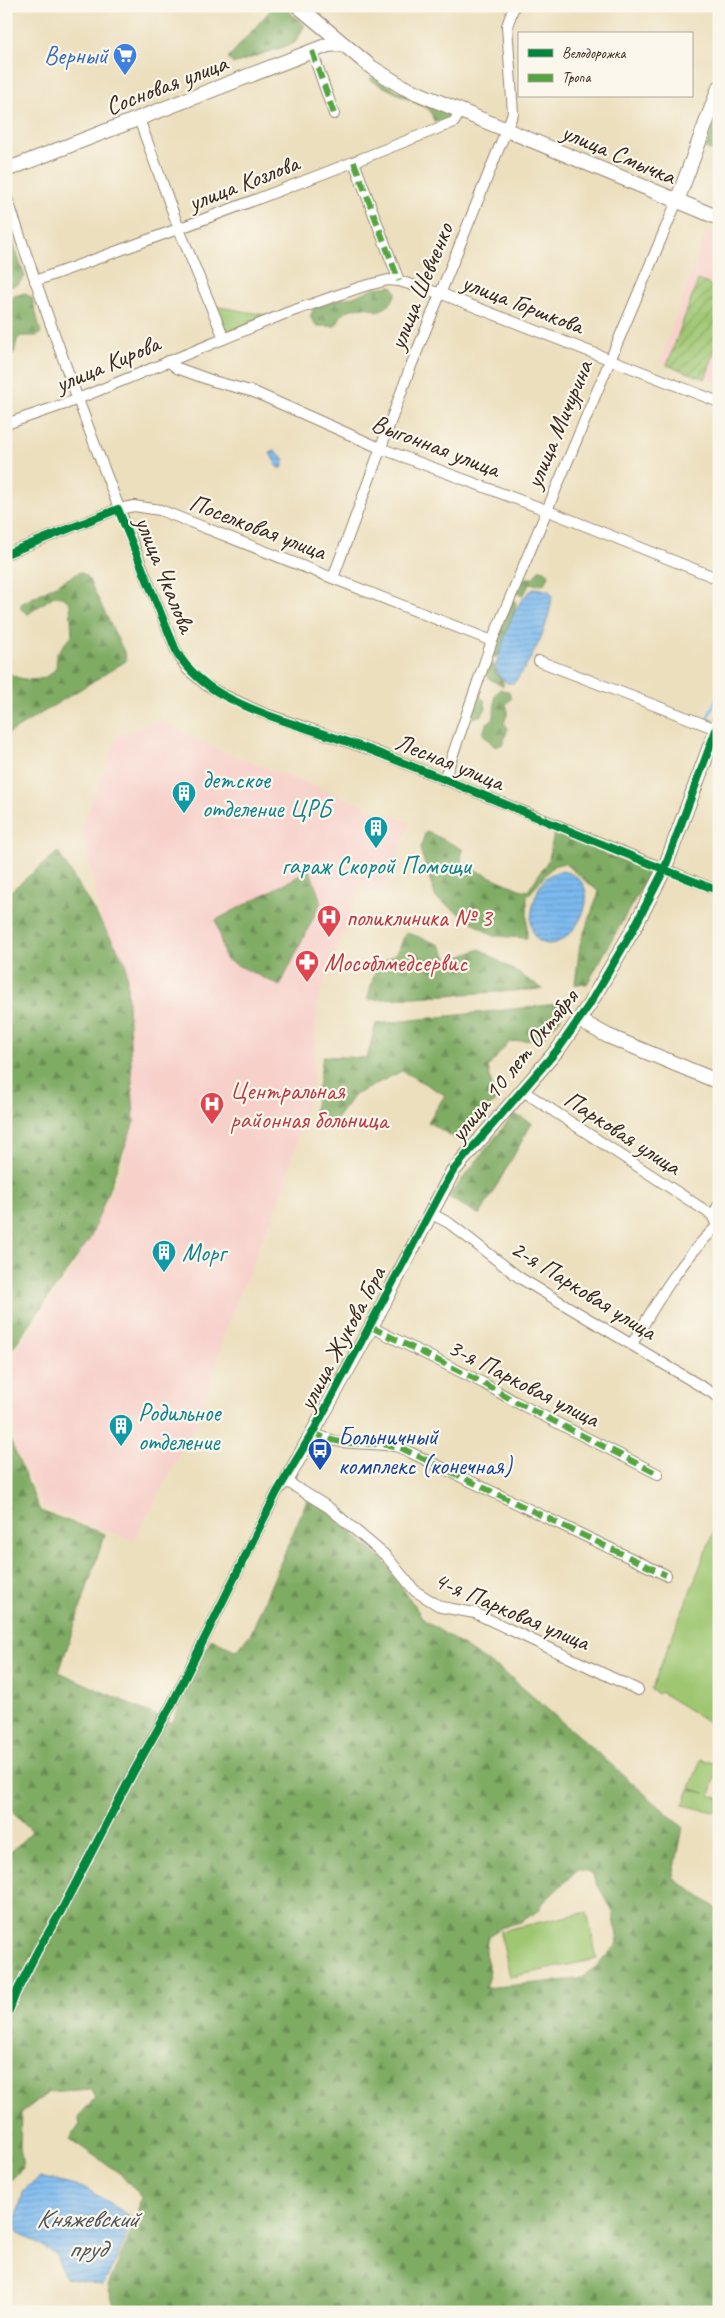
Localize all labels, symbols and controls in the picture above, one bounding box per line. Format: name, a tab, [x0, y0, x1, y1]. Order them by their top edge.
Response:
legend	[518, 32, 692, 98]
place label: Верный	[44, 40, 110, 72]
supermarket icon: Верный	[112, 42, 138, 76]
text: Велодорожка	[562, 44, 626, 63]
street label: Сосновая улица	[101, 46, 234, 123]
text: Тропа	[562, 68, 591, 87]
street label: улица Смычка	[555, 115, 682, 193]
street label: улица Козлова	[182, 146, 306, 219]
street label: улица Шевченко	[380, 217, 461, 356]
street label: улица Горшкова	[455, 265, 591, 343]
street label: улица Кирова	[49, 327, 167, 401]
street label: улица Мичурина	[517, 354, 601, 495]
street label: Выгонная улица	[367, 407, 507, 486]
street label: Поселковая улица	[185, 486, 332, 568]
street label: улица Чкалова	[126, 510, 204, 640]
street label: Лесная улица	[391, 726, 511, 799]
place label: детское отделение ЦРБ	[202, 764, 334, 825]
building icon: детское отделение ЦРБ	[171, 780, 197, 814]
building icon: гараж Скорой Помощи	[363, 815, 389, 849]
place label: гараж Скорой Помощи	[282, 850, 473, 882]
place label: поликлиника № 3	[346, 902, 494, 934]
hospital icon: поликлиника № 3	[316, 904, 342, 938]
place label: Мособлмедсервис	[324, 947, 468, 979]
pharmacy icon: Мособлмедсервис	[294, 949, 320, 983]
street label: улица 10 лет Октября	[441, 981, 587, 1150]
place label: Центральная районная больница	[230, 1075, 391, 1136]
street label: Парковая улица	[558, 1083, 689, 1184]
hospital icon: Центральная районная больница	[199, 1091, 225, 1125]
street label: 2-я Парковая улица	[505, 1232, 664, 1348]
place label: Морг	[182, 1237, 229, 1269]
building icon: Морг	[151, 1239, 177, 1273]
street label: улица Жукова Гора	[290, 1259, 394, 1418]
street label: 3-я Парковая улица	[442, 1331, 606, 1436]
place label: Родильное отделение	[138, 1397, 222, 1458]
building icon: Родильное отделение	[108, 1413, 134, 1447]
place label: Больничный комплекс (конечная)	[338, 1421, 514, 1482]
bus stop icon: Больничный комплекс (конечная)	[307, 1437, 333, 1471]
street label: 4-я Парковая улица	[429, 1564, 596, 1659]
water label: Княжевский пруд	[36, 2202, 143, 2265]

